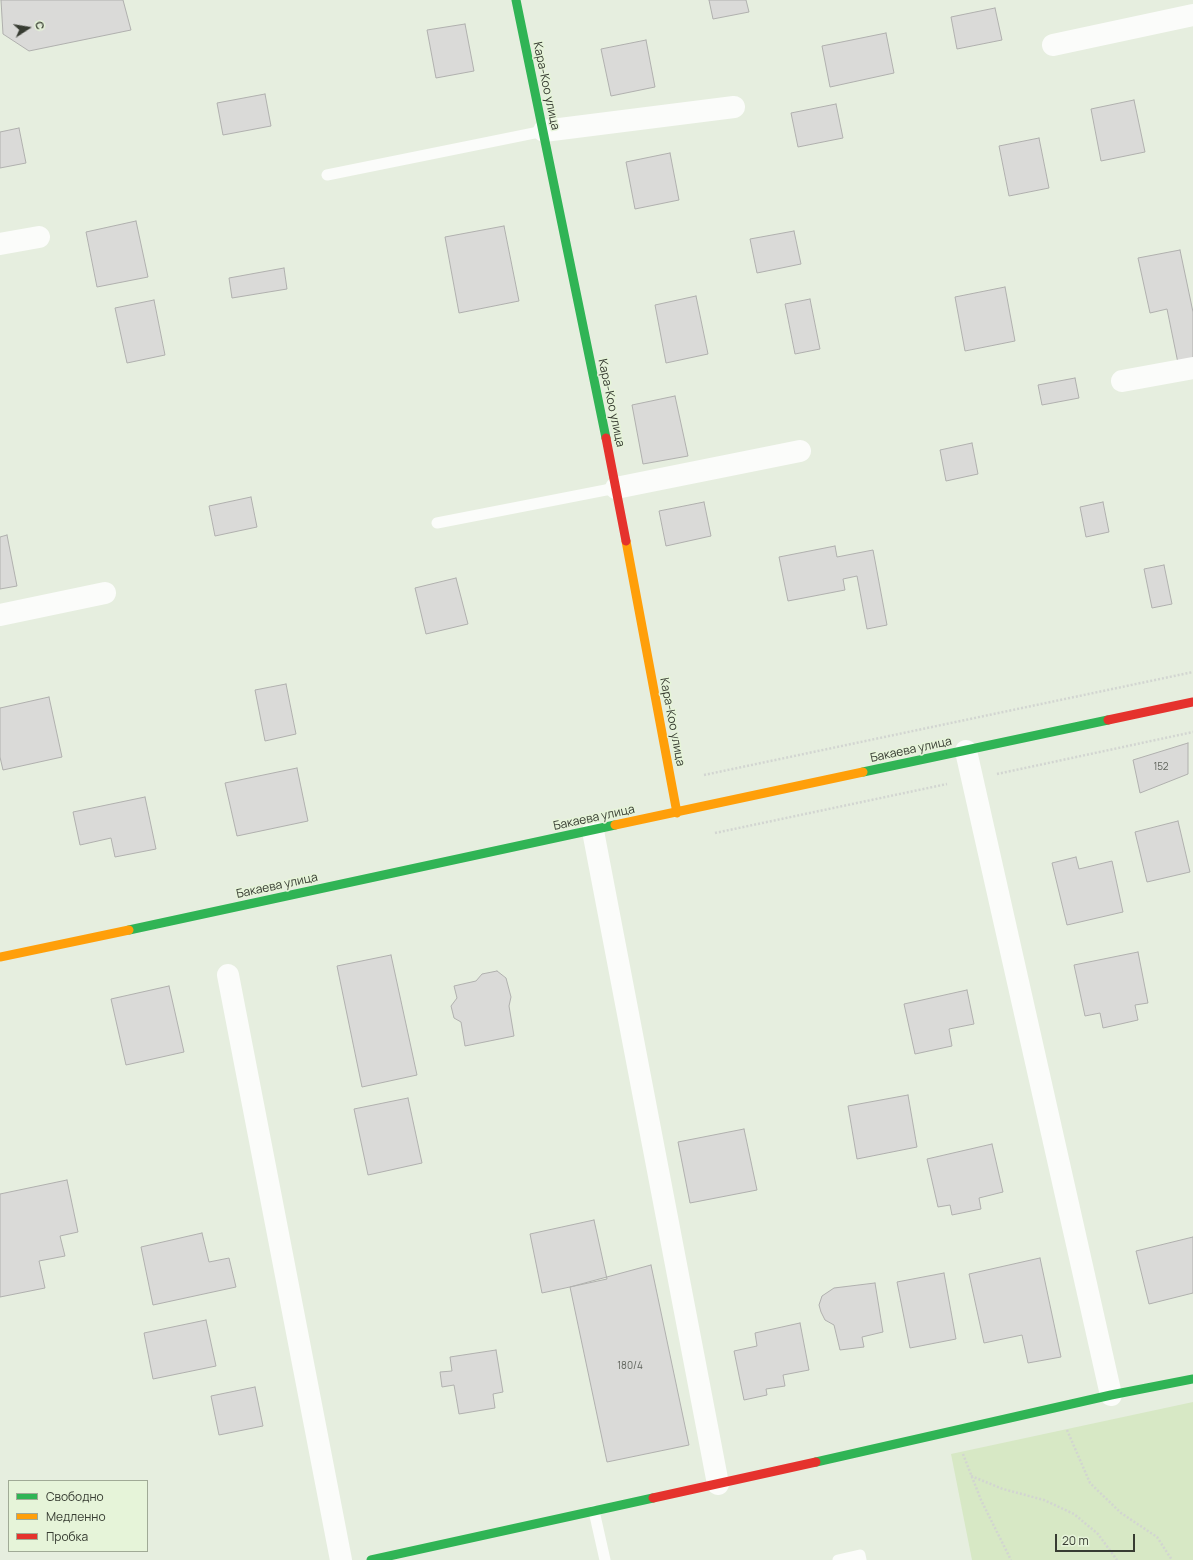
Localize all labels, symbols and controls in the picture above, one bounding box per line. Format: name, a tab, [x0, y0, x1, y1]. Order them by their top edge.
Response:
north arrow	[8, 8, 48, 48]
text: С	[32, 20, 48, 31]
street label: Кара-Коо улица	[530, 41, 562, 131]
street label: Кара-Коо улица	[595, 358, 627, 448]
street label: Кара-Коо улица	[656, 677, 688, 767]
street label: Бакаева улица	[869, 734, 953, 766]
house number: 152	[1153, 761, 1169, 773]
street label: Бакаева улица	[552, 802, 636, 834]
street label: Бакаева улица	[235, 870, 319, 902]
house number: 180/4	[617, 1360, 643, 1372]
legend	[8, 1480, 148, 1552]
text: Свободно	[46, 1488, 104, 1505]
text: Медленно	[46, 1508, 106, 1525]
scale bar	[1057, 1526, 1137, 1552]
text: Пробка	[46, 1528, 88, 1545]
text: 20 m	[1062, 1532, 1089, 1549]

